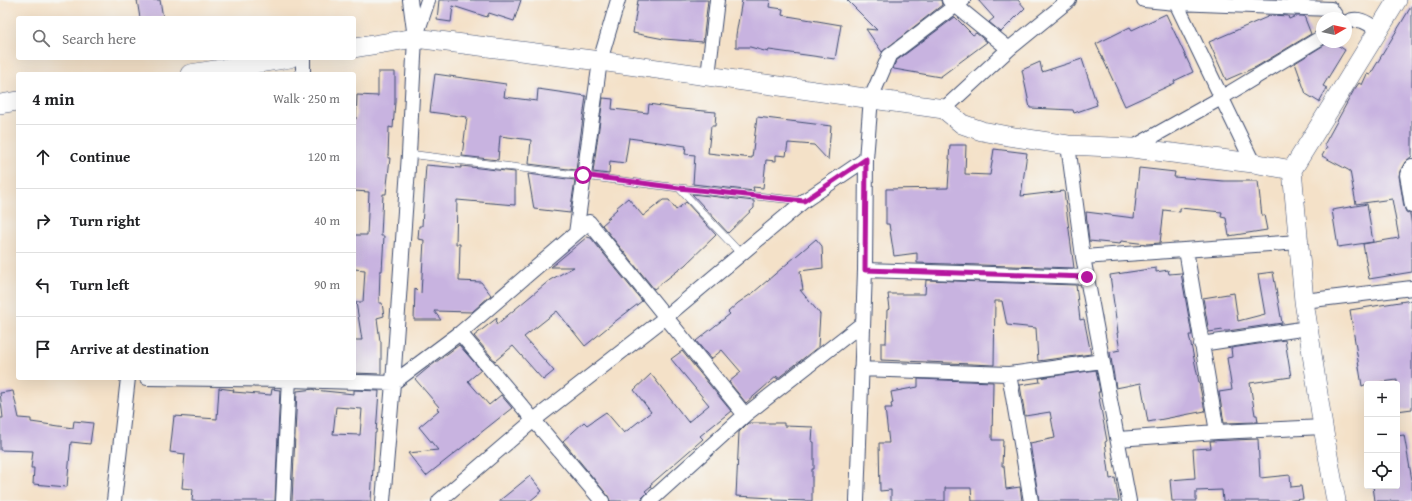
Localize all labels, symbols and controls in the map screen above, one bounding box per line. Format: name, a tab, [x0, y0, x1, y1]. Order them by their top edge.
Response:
north arrow	[1316, 12, 1352, 48]
search box	[16, 16, 356, 60]
icon: search	[30, 27, 52, 49]
text: Search here	[62, 28, 136, 49]
text: 4 min	[32, 86, 74, 111]
text: Walk · 250 m	[273, 89, 340, 108]
icon: ahead	[32, 146, 54, 168]
text: Continue	[70, 146, 131, 167]
text: 120 m	[308, 147, 340, 166]
route start	[574, 166, 592, 184]
icon: right	[32, 210, 54, 232]
text: Turn right	[70, 210, 141, 231]
text: 40 m	[314, 211, 340, 230]
route end	[1078, 268, 1096, 286]
icon: left	[32, 274, 54, 296]
text: Turn left	[70, 274, 129, 295]
text: 90 m	[314, 275, 340, 294]
icon: arrive	[32, 338, 54, 360]
text: Arrive at destination	[70, 338, 209, 359]
map controls	[1364, 381, 1400, 489]
button: +	[1364, 381, 1400, 417]
button: −	[1364, 417, 1400, 453]
button: locate	[1364, 453, 1400, 489]

